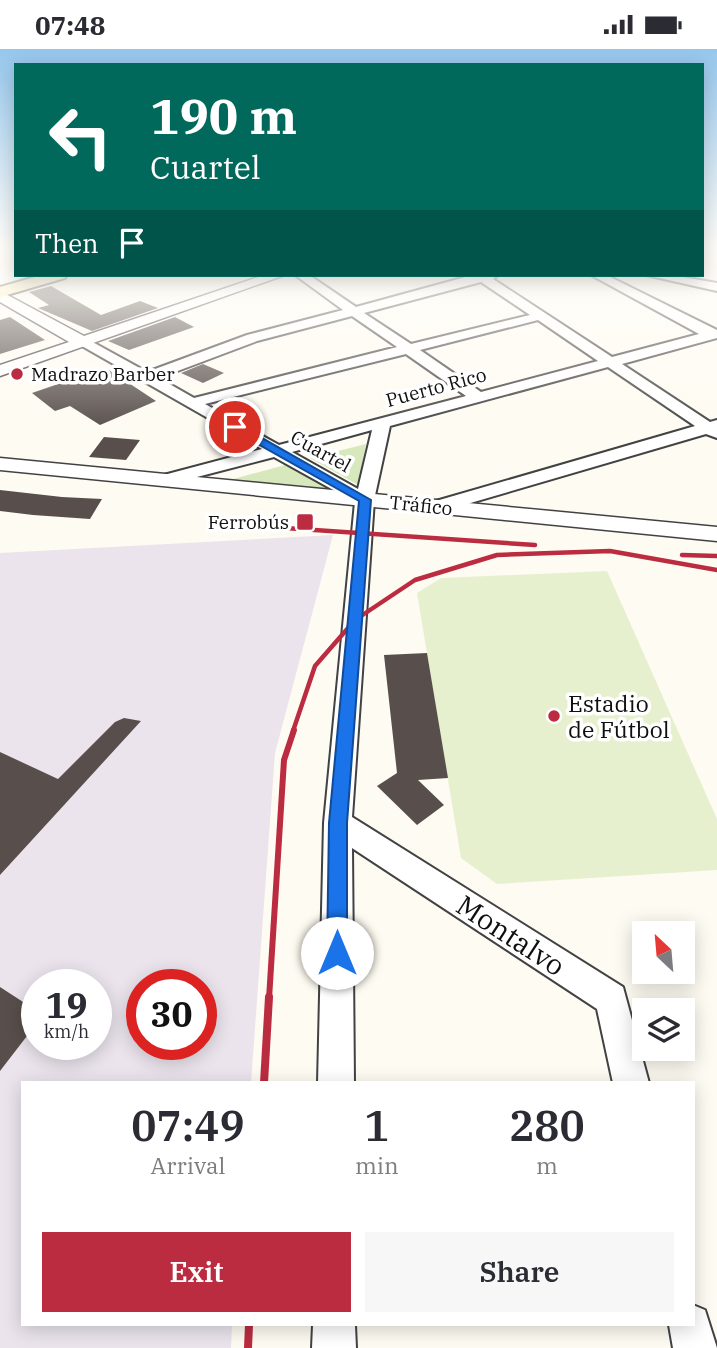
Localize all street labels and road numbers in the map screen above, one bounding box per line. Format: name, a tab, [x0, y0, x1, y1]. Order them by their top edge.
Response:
street label: Puerto Rico	[383, 362, 489, 412]
street label: Cuartel	[286, 425, 356, 478]
street label: Tráfico	[388, 490, 454, 520]
street label: Montalvo	[450, 886, 572, 984]

